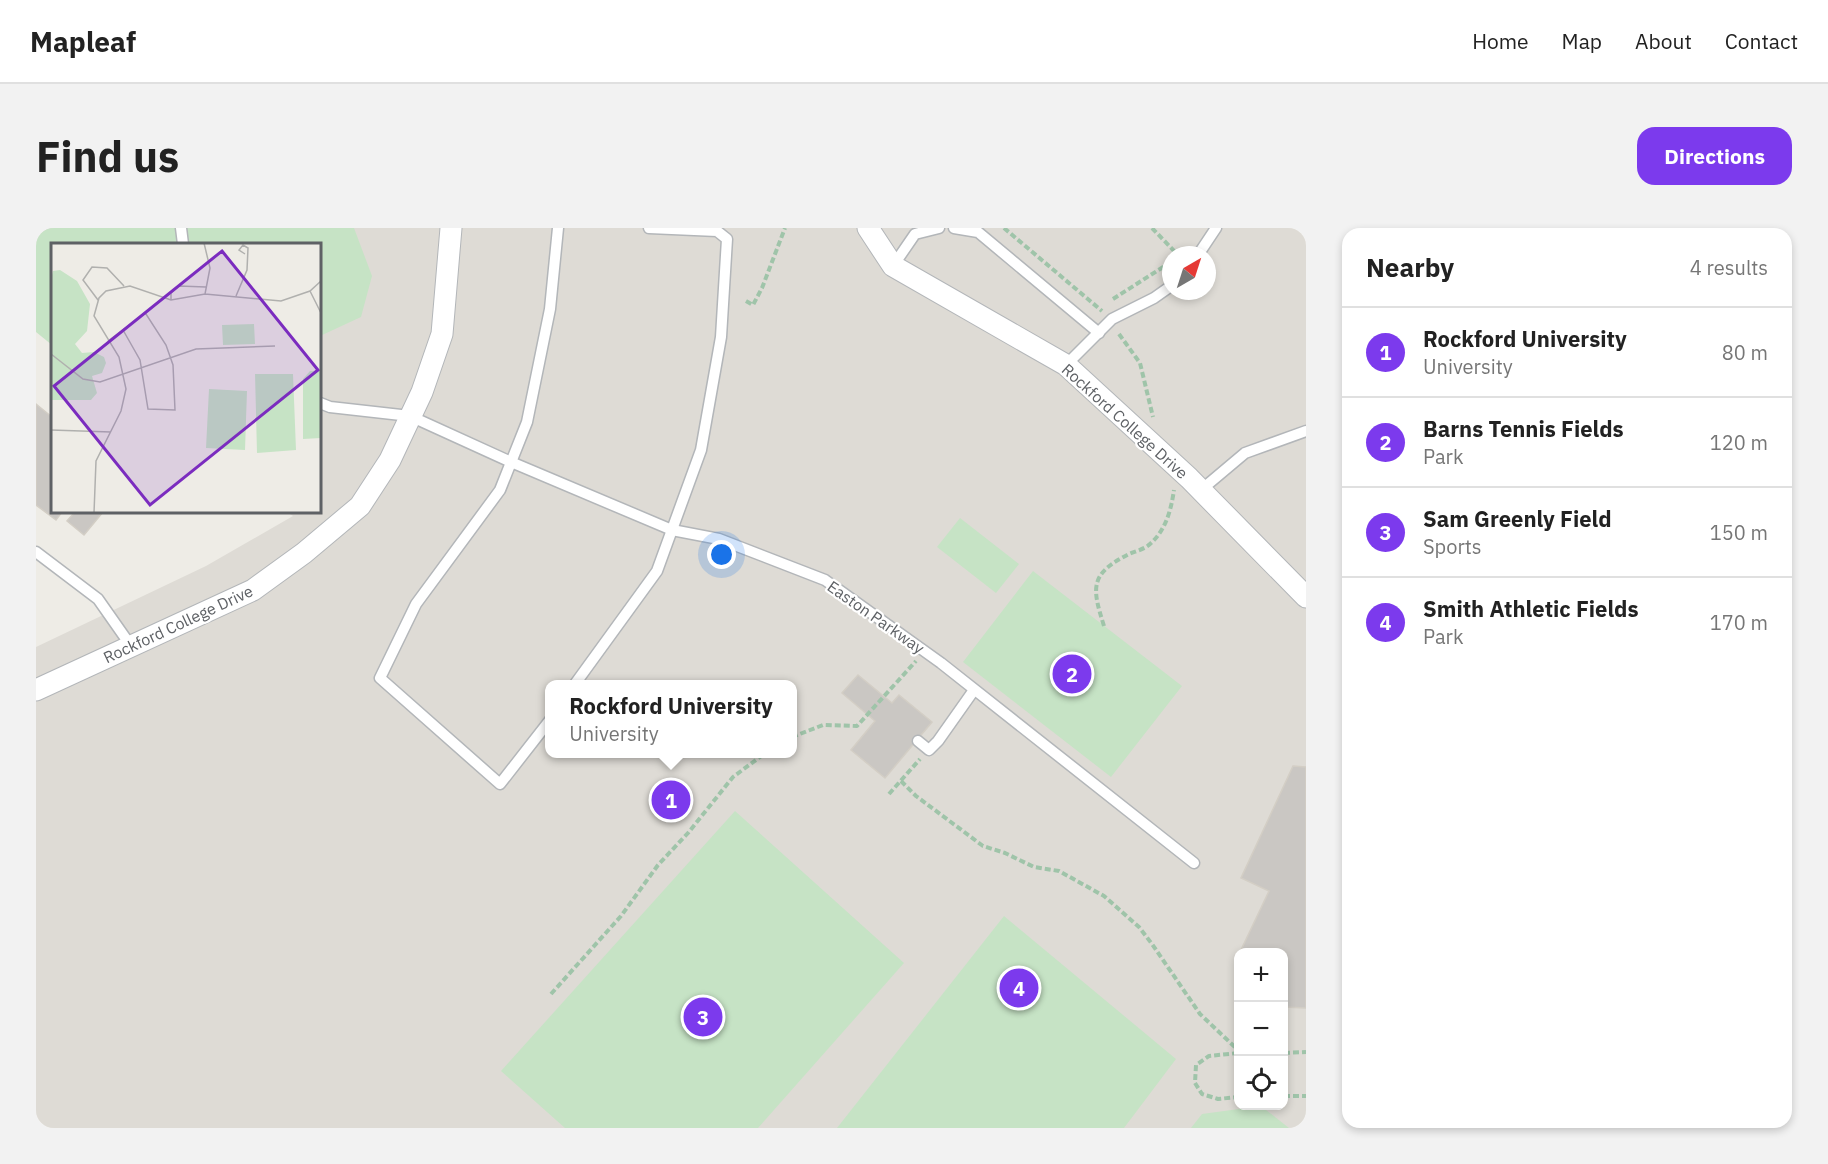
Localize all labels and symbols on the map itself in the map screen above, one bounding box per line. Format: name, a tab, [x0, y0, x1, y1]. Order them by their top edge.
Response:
inset map	[51, 243, 321, 513]
north arrow	[1162, 246, 1216, 300]
street label: Rockford College Drive	[1058, 359, 1192, 483]
your location	[707, 540, 736, 569]
street label: Easton Parkway	[824, 576, 928, 658]
street label: Rockford College Drive	[100, 580, 256, 667]
pin: 2	[1052, 652, 1092, 696]
pin: 1	[652, 778, 690, 822]
pin: 4	[1000, 966, 1038, 1011]
pin: 3	[684, 994, 722, 1040]

